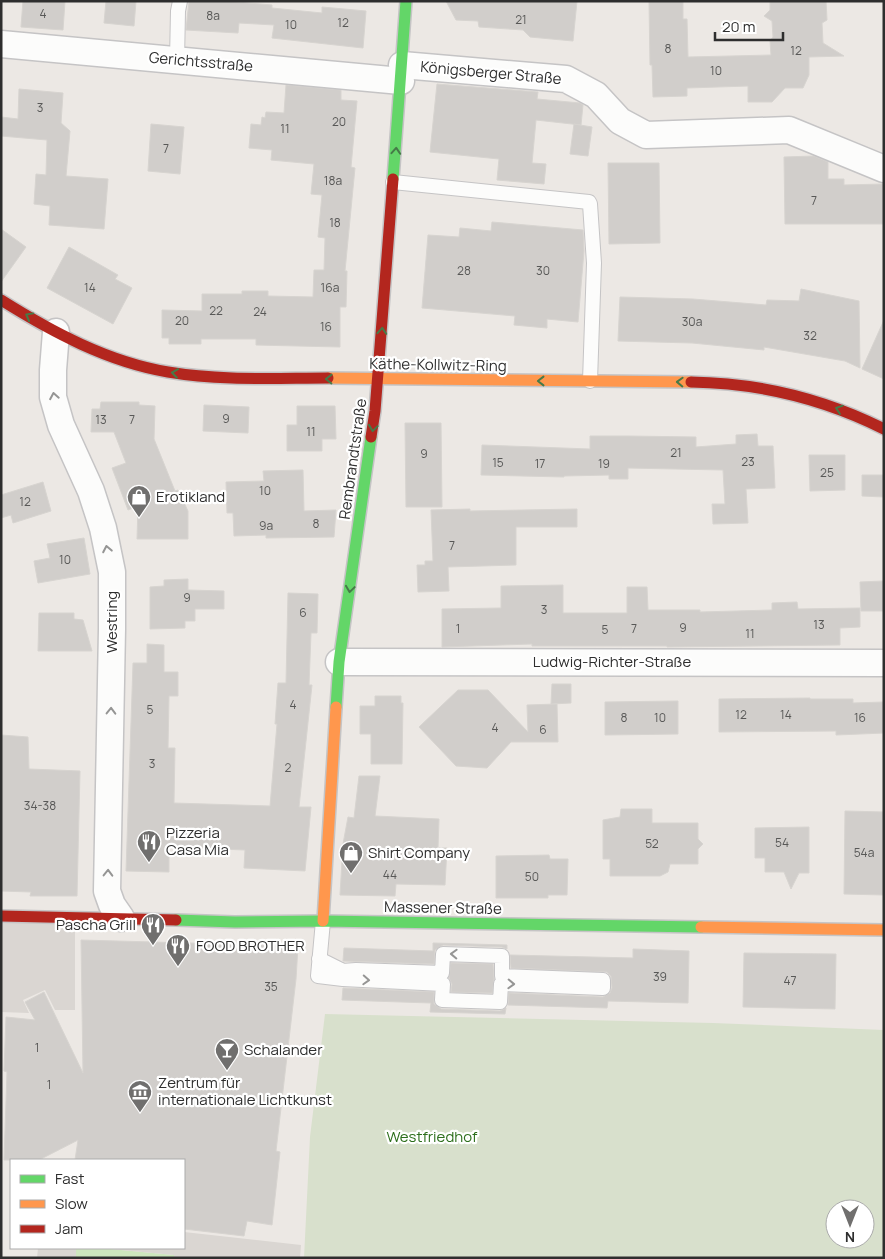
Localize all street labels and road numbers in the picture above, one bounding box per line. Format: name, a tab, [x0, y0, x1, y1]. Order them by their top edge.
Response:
street label: Gerichtsstraße	[148, 46, 254, 77]
street label: Königsberger Straße	[420, 56, 563, 89]
street label: Käthe-Kollwitz-Ring	[369, 353, 507, 376]
street label: Rembrandtstraße	[334, 397, 371, 521]
street label: Westring	[101, 591, 122, 653]
street label: Ludwig-Richter-Straße	[533, 651, 691, 672]
street label: Massener Straße	[384, 896, 502, 919]

